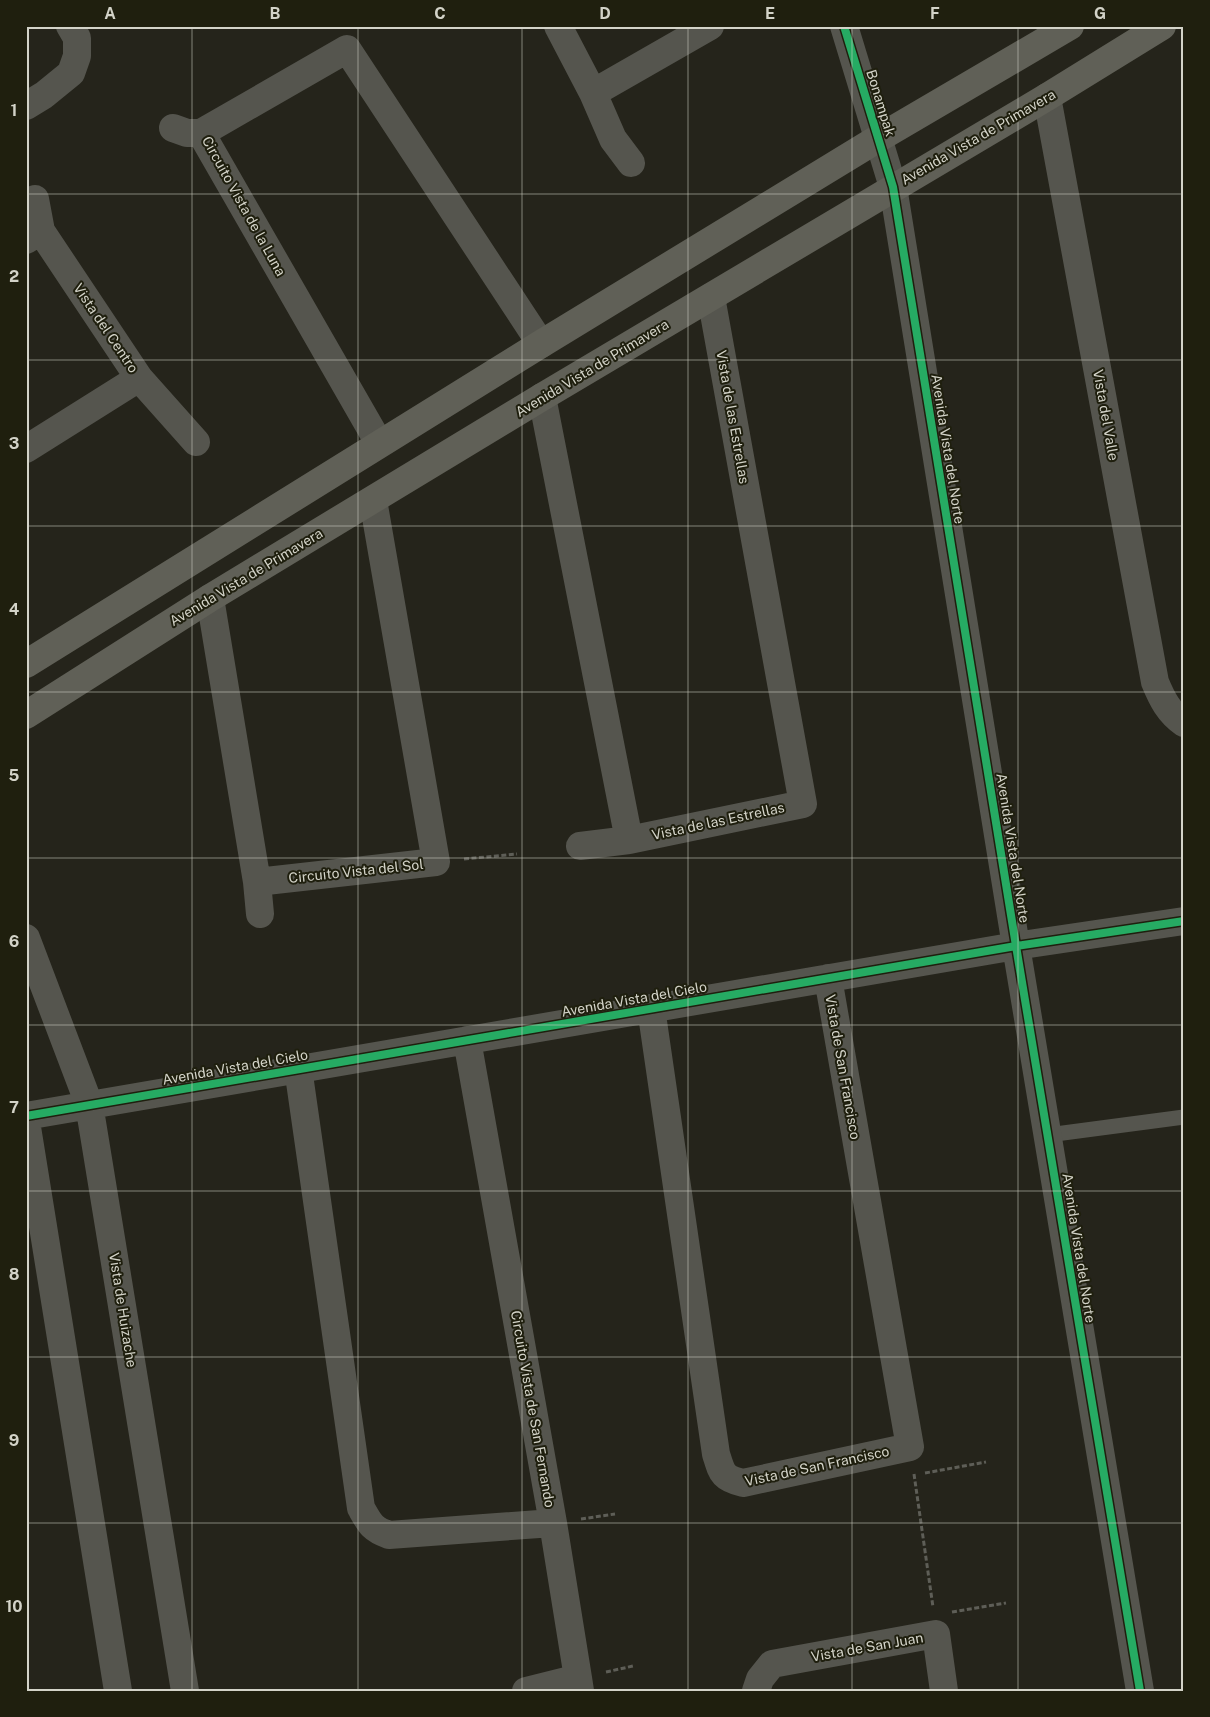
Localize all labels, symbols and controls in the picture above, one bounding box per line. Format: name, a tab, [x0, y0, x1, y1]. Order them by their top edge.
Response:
text: A	[104, 4, 116, 23]
text: B	[270, 4, 281, 23]
text: C	[434, 4, 446, 23]
text: D	[599, 4, 611, 23]
text: E	[765, 4, 775, 23]
text: F	[930, 4, 940, 23]
text: G	[1094, 4, 1106, 23]
street label: Bonampak	[863, 68, 899, 139]
street label: Avenida Vista de Primavera	[898, 86, 1058, 188]
text: 1	[11, 101, 17, 120]
street label: Circuito Vista de la Luna	[199, 133, 289, 279]
text: 2	[9, 267, 19, 286]
street label: Vista del Centro	[70, 280, 142, 376]
street label: Avenida Vista de Primavera	[513, 316, 671, 420]
street label: Vista de las Estrellas	[713, 349, 753, 485]
street label: Vista del Valle	[1090, 368, 1122, 462]
street label: Avenida Vista del Norte	[928, 373, 968, 525]
text: 3	[9, 434, 19, 453]
street label: Avenida Vista de Primavera	[167, 525, 325, 629]
text: 4	[9, 600, 20, 619]
text: 5	[9, 766, 20, 785]
street label: Avenida Vista del Norte	[993, 772, 1033, 924]
street label: Vista de las Estrellas	[650, 799, 786, 843]
street label: Circuito Vista del Sol	[288, 856, 424, 886]
text: 6	[9, 932, 19, 951]
street label: Avenida Vista del Cielo	[560, 978, 708, 1020]
street label: Vista de San Francisco	[822, 993, 864, 1141]
street label: Avenida Vista del Cielo	[161, 1046, 309, 1088]
text: 7	[9, 1098, 19, 1117]
street label: Avenida Vista del Norte	[1059, 1172, 1099, 1324]
street label: Vista de Huizache	[106, 1251, 140, 1369]
text: 8	[9, 1265, 20, 1284]
street label: Circuito Vista de San Fernando	[508, 1309, 558, 1509]
text: 9	[9, 1431, 19, 1450]
street label: Vista de San Francisco	[743, 1443, 891, 1489]
text: 10	[5, 1597, 23, 1616]
street label: Vista de San Juan	[810, 1629, 924, 1665]

